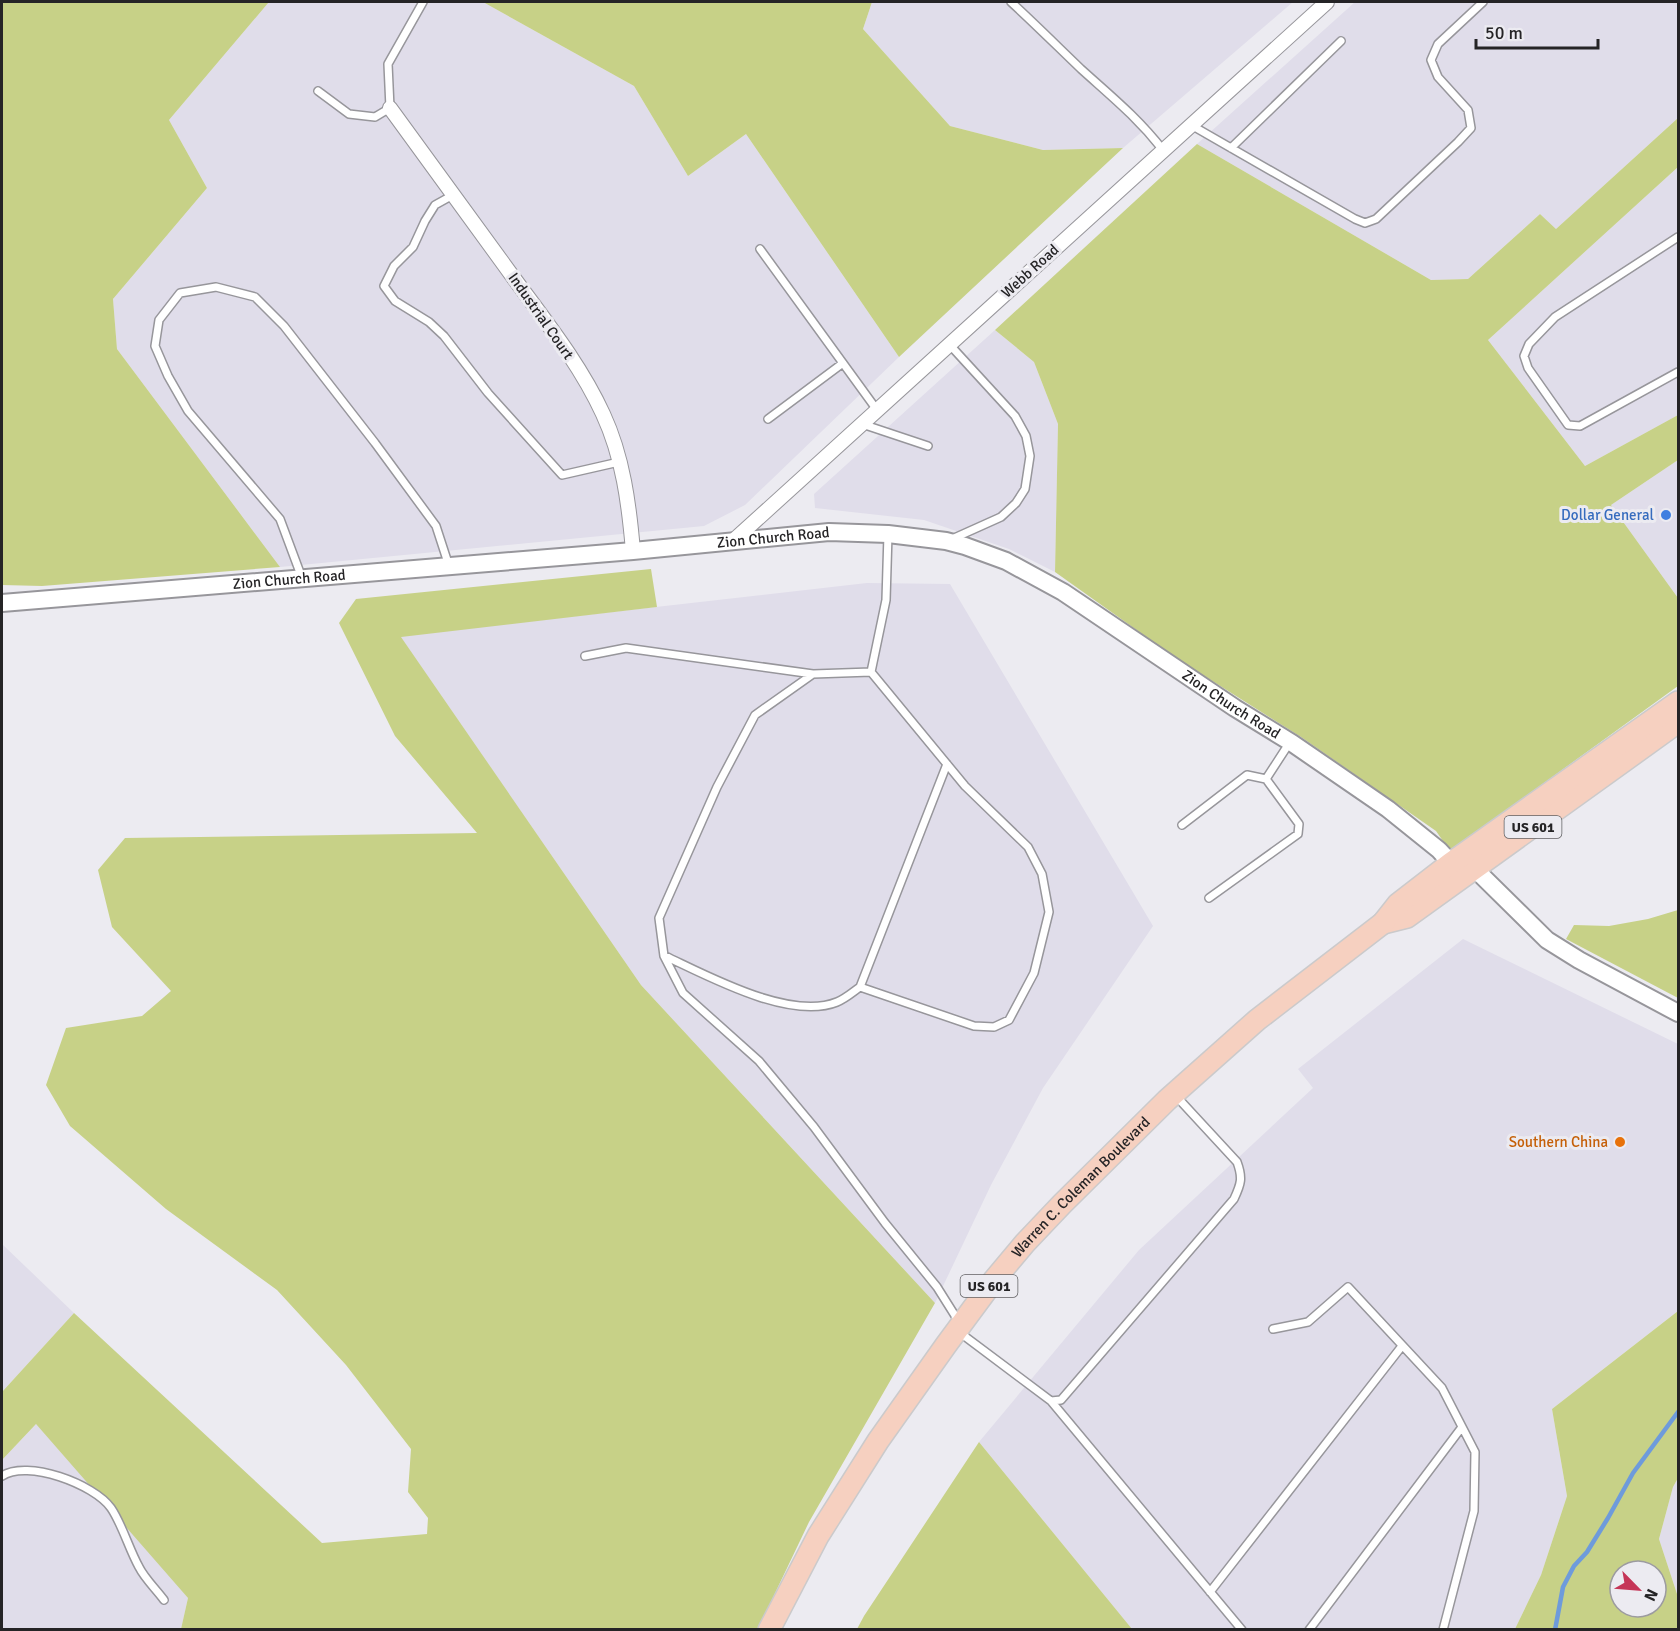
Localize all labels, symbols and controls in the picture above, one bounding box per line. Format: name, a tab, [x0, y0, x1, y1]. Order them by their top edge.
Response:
scale bar	[1476, 12, 1598, 50]
text: 50 m	[1485, 22, 1523, 44]
street label: Webb Road	[998, 241, 1062, 301]
street label: Industrial Court	[504, 269, 578, 363]
place label: Dollar General	[1561, 506, 1654, 524]
marker: Dollar General	[1659, 508, 1673, 522]
street label: Zion Church Road	[716, 523, 830, 552]
street label: Zion Church Road	[232, 566, 346, 593]
street label: Zion Church Road	[1179, 666, 1284, 743]
road number: US 601	[1504, 816, 1562, 838]
street label: Warren C. Coleman Boulevard	[1008, 1113, 1154, 1261]
place label: Southern China	[1509, 1133, 1608, 1151]
marker: Southern China	[1613, 1135, 1627, 1149]
road number: US 601	[960, 1275, 1018, 1297]
north arrow	[1608, 1559, 1668, 1619]
text: N	[1639, 1586, 1662, 1604]

